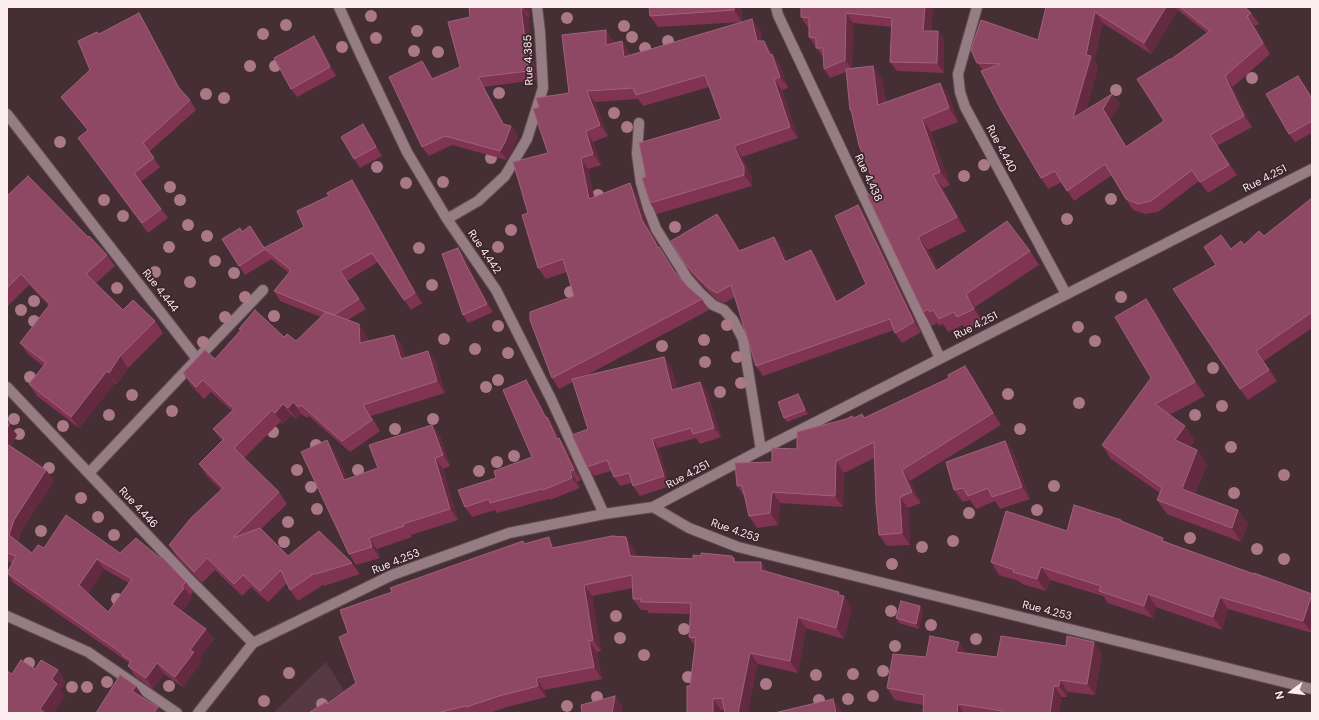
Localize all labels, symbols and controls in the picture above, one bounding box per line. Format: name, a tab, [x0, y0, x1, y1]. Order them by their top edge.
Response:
street label: Rue 4.385	[522, 34, 536, 86]
street label: Rue 4.440	[983, 123, 1019, 175]
street label: Rue 4.438	[851, 152, 885, 204]
street label: Rue 4.251	[1241, 162, 1289, 196]
street label: Rue 4.442	[464, 227, 504, 277]
street label: Rue 4.444	[139, 267, 181, 315]
street label: Rue 4.251	[952, 309, 1000, 343]
street label: Rue 4.251	[664, 458, 712, 492]
street label: Rue 4.446	[116, 485, 160, 531]
street label: Rue 4.253	[709, 517, 761, 545]
street label: Rue 4.253	[370, 546, 422, 578]
street label: Rue 4.253	[1021, 598, 1073, 624]
north arrow	[1271, 672, 1311, 712]
text: N	[1272, 689, 1287, 701]

